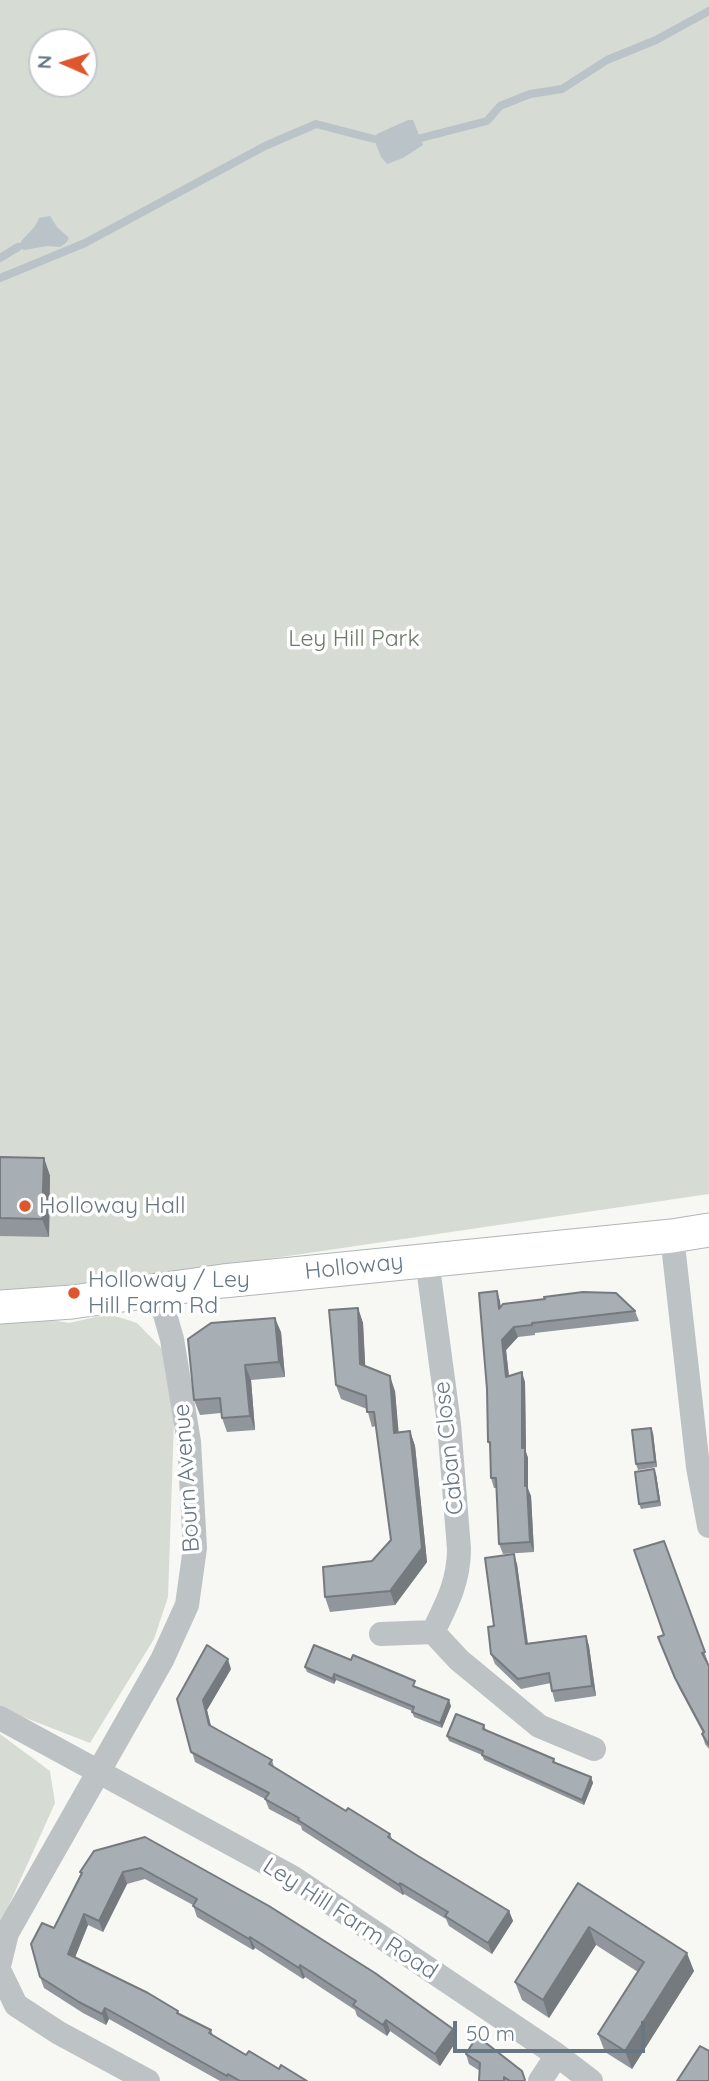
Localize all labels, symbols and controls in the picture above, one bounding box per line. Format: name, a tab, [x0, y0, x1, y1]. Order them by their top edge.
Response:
north arrow	[28, 28, 98, 98]
text: N	[32, 54, 56, 70]
park label: Ley Hill Park	[288, 625, 420, 653]
place label: Holloway Hall	[39, 1192, 185, 1220]
marker: Holloway Hall	[17, 1198, 33, 1214]
street label: Holloway	[303, 1248, 405, 1286]
place label: Holloway / Ley Hill Farm Rd	[88, 1266, 250, 1320]
marker: Holloway / Ley Hill Farm Rd	[66, 1285, 82, 1301]
street label: Caban Close	[428, 1380, 470, 1516]
street label: Bourn Avenue	[168, 1403, 206, 1553]
street label: Ley Hill Farm Road	[258, 1852, 442, 1986]
scale bar	[457, 2008, 650, 2052]
text: 50 m	[466, 2020, 515, 2046]

